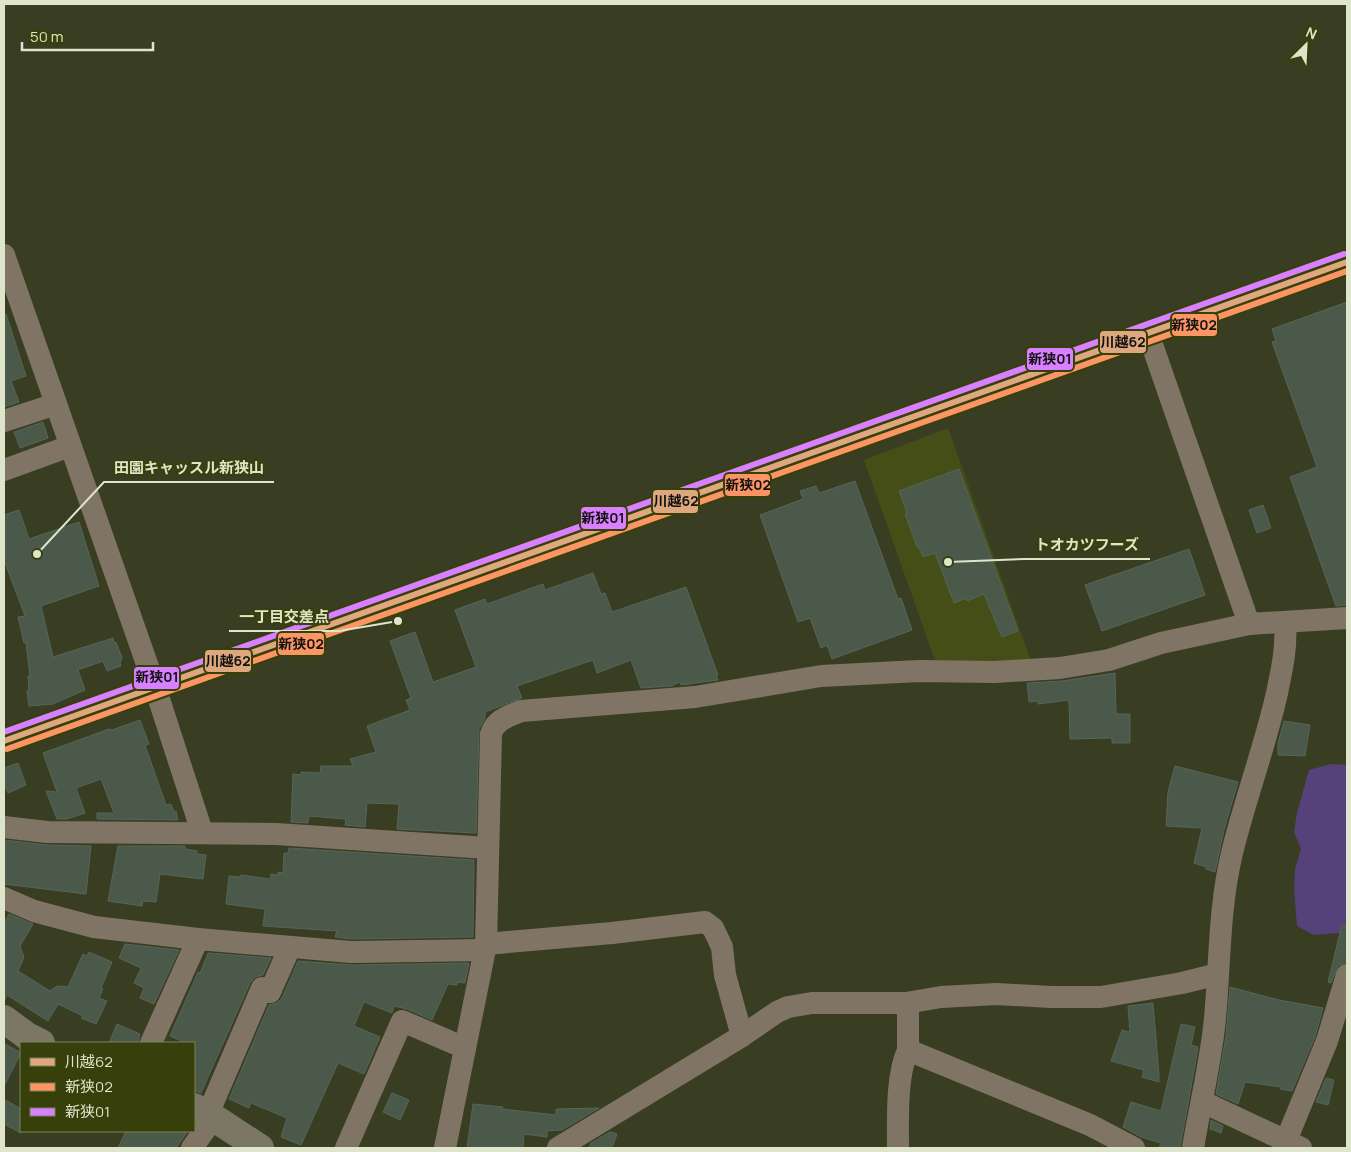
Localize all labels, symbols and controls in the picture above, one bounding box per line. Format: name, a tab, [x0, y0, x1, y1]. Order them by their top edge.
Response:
scale bar	[22, 20, 154, 52]
north arrow	[1281, 20, 1331, 70]
text: N	[1303, 22, 1320, 43]
text: 50 m	[30, 26, 64, 47]
line badge: 新狭02	[1171, 313, 1218, 337]
text: 新狭02	[1171, 315, 1217, 334]
line badge: 川越62	[1099, 330, 1147, 354]
text: 川越62	[1100, 332, 1146, 351]
line badge: 新狭01	[1026, 347, 1074, 371]
text: 新狭01	[1028, 349, 1072, 368]
callout: 田園キャッスル新狭山	[104, 452, 274, 482]
text: 田園キャッスル新狭山	[114, 457, 264, 478]
line badge: 新狭02	[724, 473, 771, 497]
text: 新狭02	[725, 475, 771, 494]
line badge: 川越62	[652, 489, 699, 514]
text: 川越62	[653, 491, 699, 510]
line badge: 新狭01	[580, 506, 627, 530]
text: 新狭01	[581, 508, 625, 527]
callout: トオカツフーズ	[1025, 529, 1150, 559]
text: トオカツフーズ	[1035, 534, 1139, 555]
callout: 一丁目交差点	[229, 601, 339, 631]
text: 一丁目交差点	[239, 606, 329, 627]
line badge: 新狭02	[277, 632, 325, 656]
text: 新狭02	[278, 634, 324, 653]
line badge: 川越62	[204, 649, 252, 673]
text: 川越62	[205, 651, 251, 670]
line badge: 新狭01	[133, 666, 180, 690]
text: 新狭01	[135, 667, 179, 686]
legend	[20, 1042, 195, 1132]
text: 川越62	[65, 1051, 113, 1072]
text: 新狭02	[65, 1076, 113, 1097]
text: 新狭01	[65, 1101, 110, 1122]

